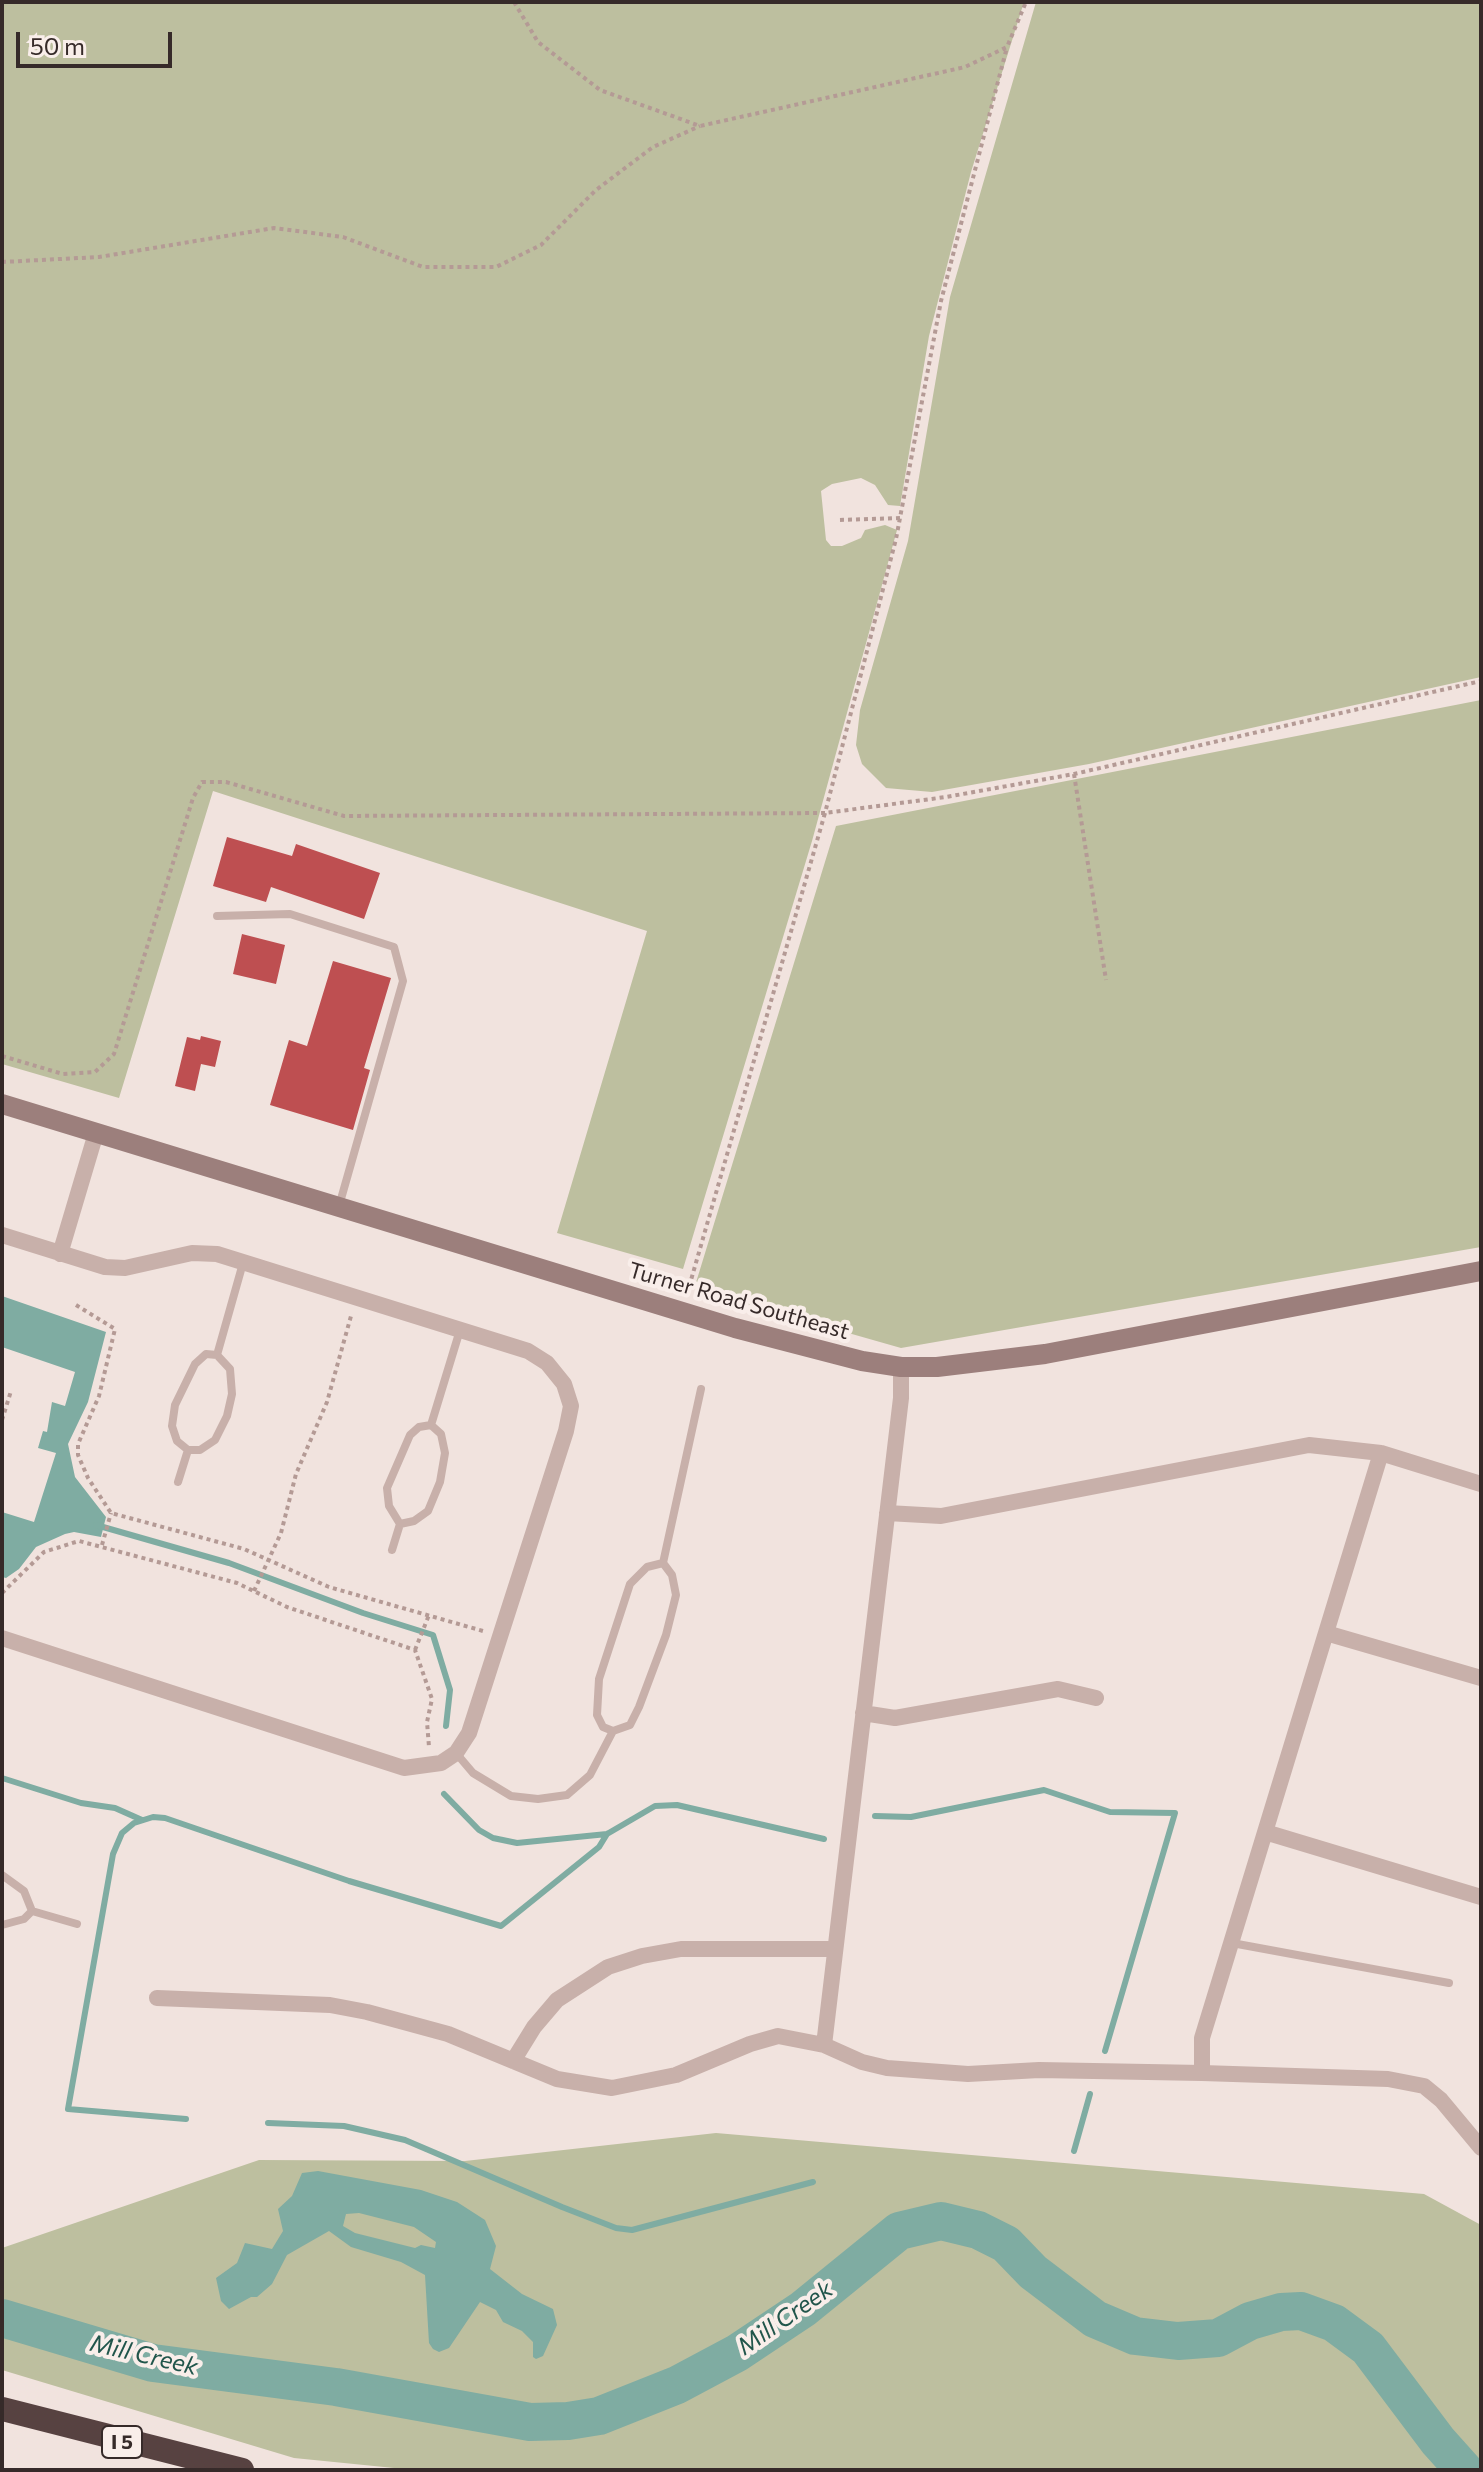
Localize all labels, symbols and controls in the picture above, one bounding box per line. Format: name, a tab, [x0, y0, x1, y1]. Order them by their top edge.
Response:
scale bar	[20, 16, 176, 66]
text: 50 m	[30, 31, 85, 60]
street label: Turner Road Southeast	[626, 1257, 852, 1345]
water label: Mill Creek	[732, 2275, 838, 2361]
water label: Mill Creek	[87, 2329, 201, 2381]
road number: I 5	[102, 2426, 142, 2458]

